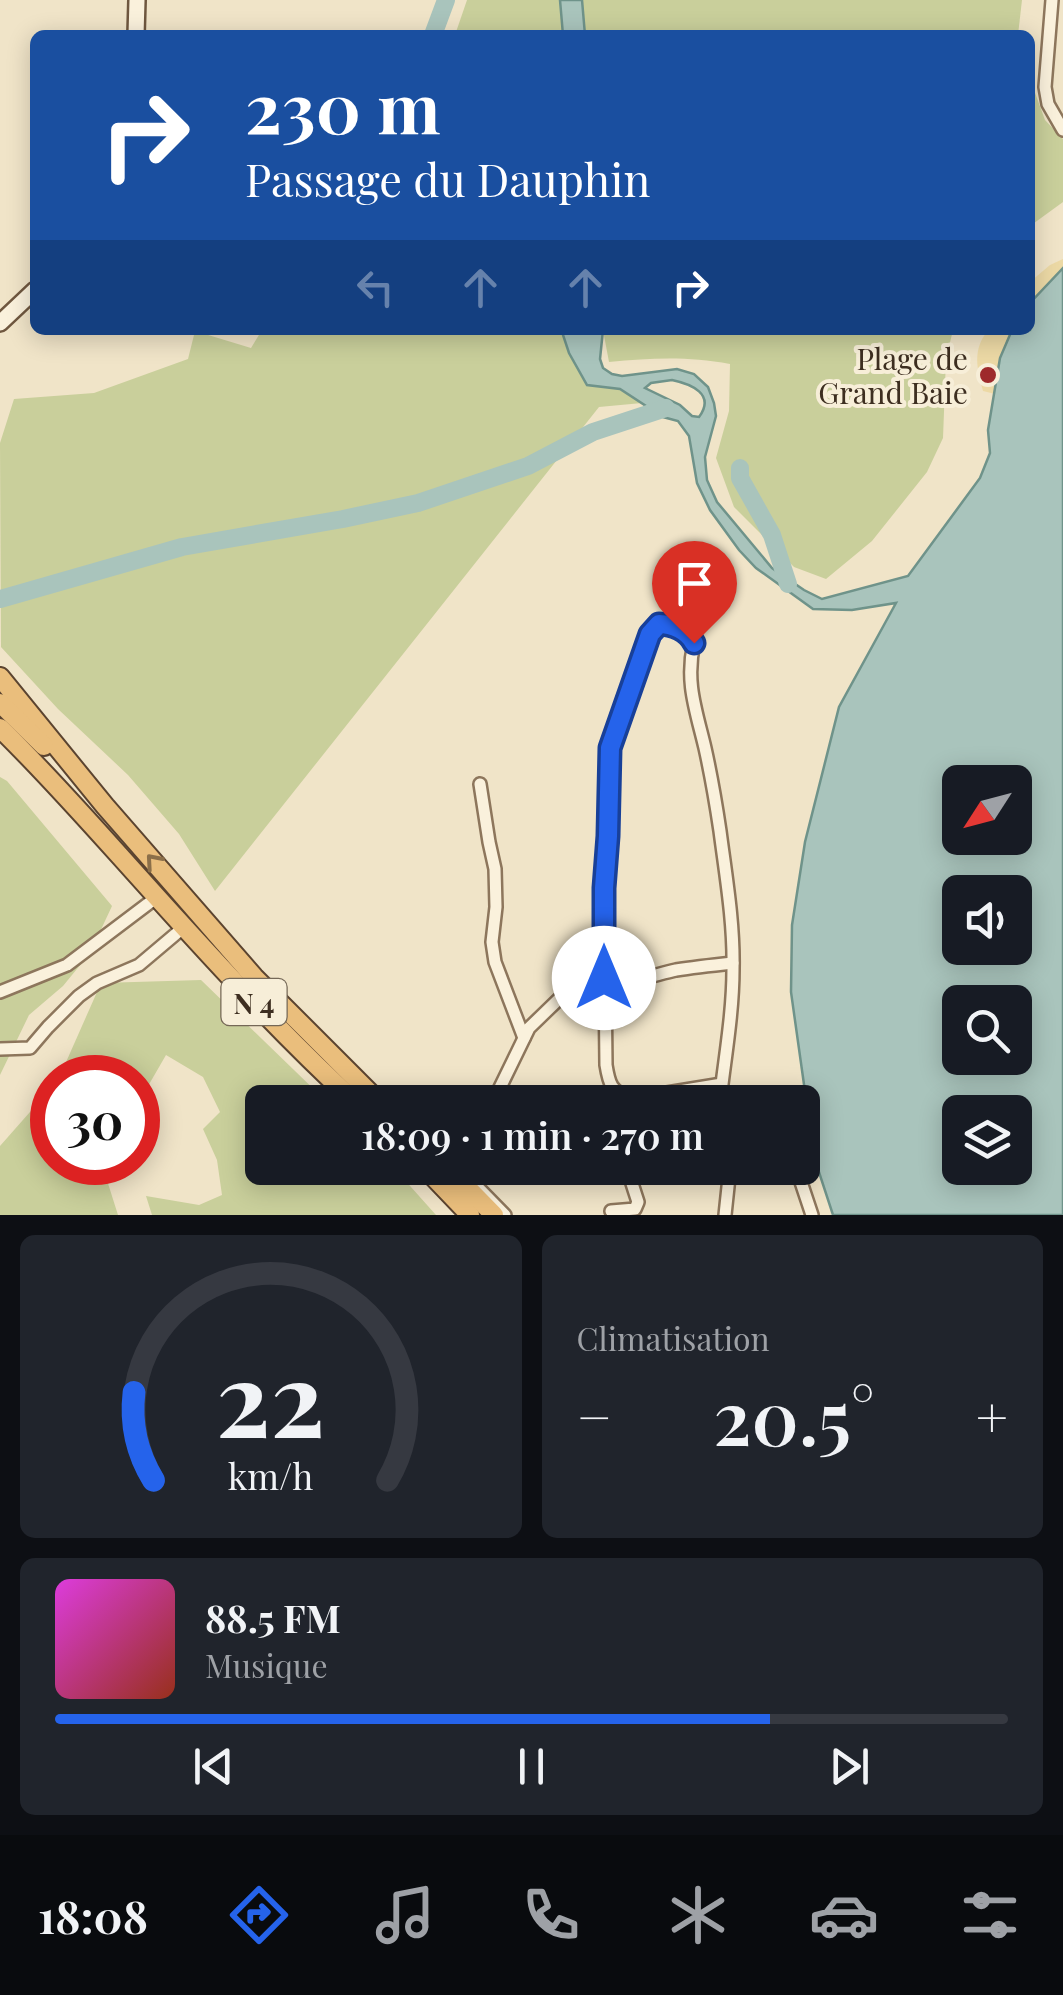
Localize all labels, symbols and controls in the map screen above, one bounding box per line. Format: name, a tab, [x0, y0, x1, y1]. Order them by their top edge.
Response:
text: 230 m	[245, 58, 441, 152]
icon: right	[80, 70, 210, 200]
text: Passage du Dauphin	[245, 148, 650, 208]
icon: left	[348, 260, 403, 315]
icon: ahead	[453, 260, 508, 315]
icon: ahead	[558, 260, 613, 315]
icon: right	[663, 260, 718, 315]
place label: Plage de Grand Baie	[818, 338, 968, 412]
marker: Plage de Grand Baie	[977, 364, 999, 386]
pin	[652, 541, 737, 644]
icon: arrive	[667, 556, 722, 611]
north arrow	[942, 765, 1032, 855]
map controls	[942, 765, 1032, 1185]
one-way arrow	[146, 854, 164, 873]
button: sound	[942, 875, 1032, 965]
position arrow	[552, 926, 656, 1030]
road number: N 4	[222, 979, 286, 1025]
button: search	[942, 985, 1032, 1075]
speed limit sign: 30	[30, 1055, 160, 1185]
button: layers	[942, 1095, 1032, 1185]
text: 18:09 · 1 min · 270 m	[361, 1109, 704, 1160]
text: Climatisation	[577, 1316, 770, 1359]
text: 22	[216, 1325, 325, 1464]
text: 20.5°	[713, 1365, 875, 1465]
text: −	[577, 1378, 612, 1452]
text: +	[976, 1378, 1008, 1452]
text: km/h	[228, 1451, 314, 1499]
text: 88.5 FM	[205, 1592, 341, 1643]
text: Musique	[205, 1643, 328, 1686]
icon: previous	[186, 1739, 241, 1794]
icon: pause	[504, 1739, 559, 1794]
icon: next	[822, 1739, 877, 1794]
icon: directions	[224, 1880, 294, 1950]
icon: music	[370, 1880, 440, 1950]
icon: phone	[516, 1880, 586, 1950]
icon: climate	[663, 1880, 733, 1950]
icon: car	[809, 1880, 879, 1950]
icon: filters	[955, 1880, 1025, 1950]
text: 18:08	[38, 1885, 148, 1945]

